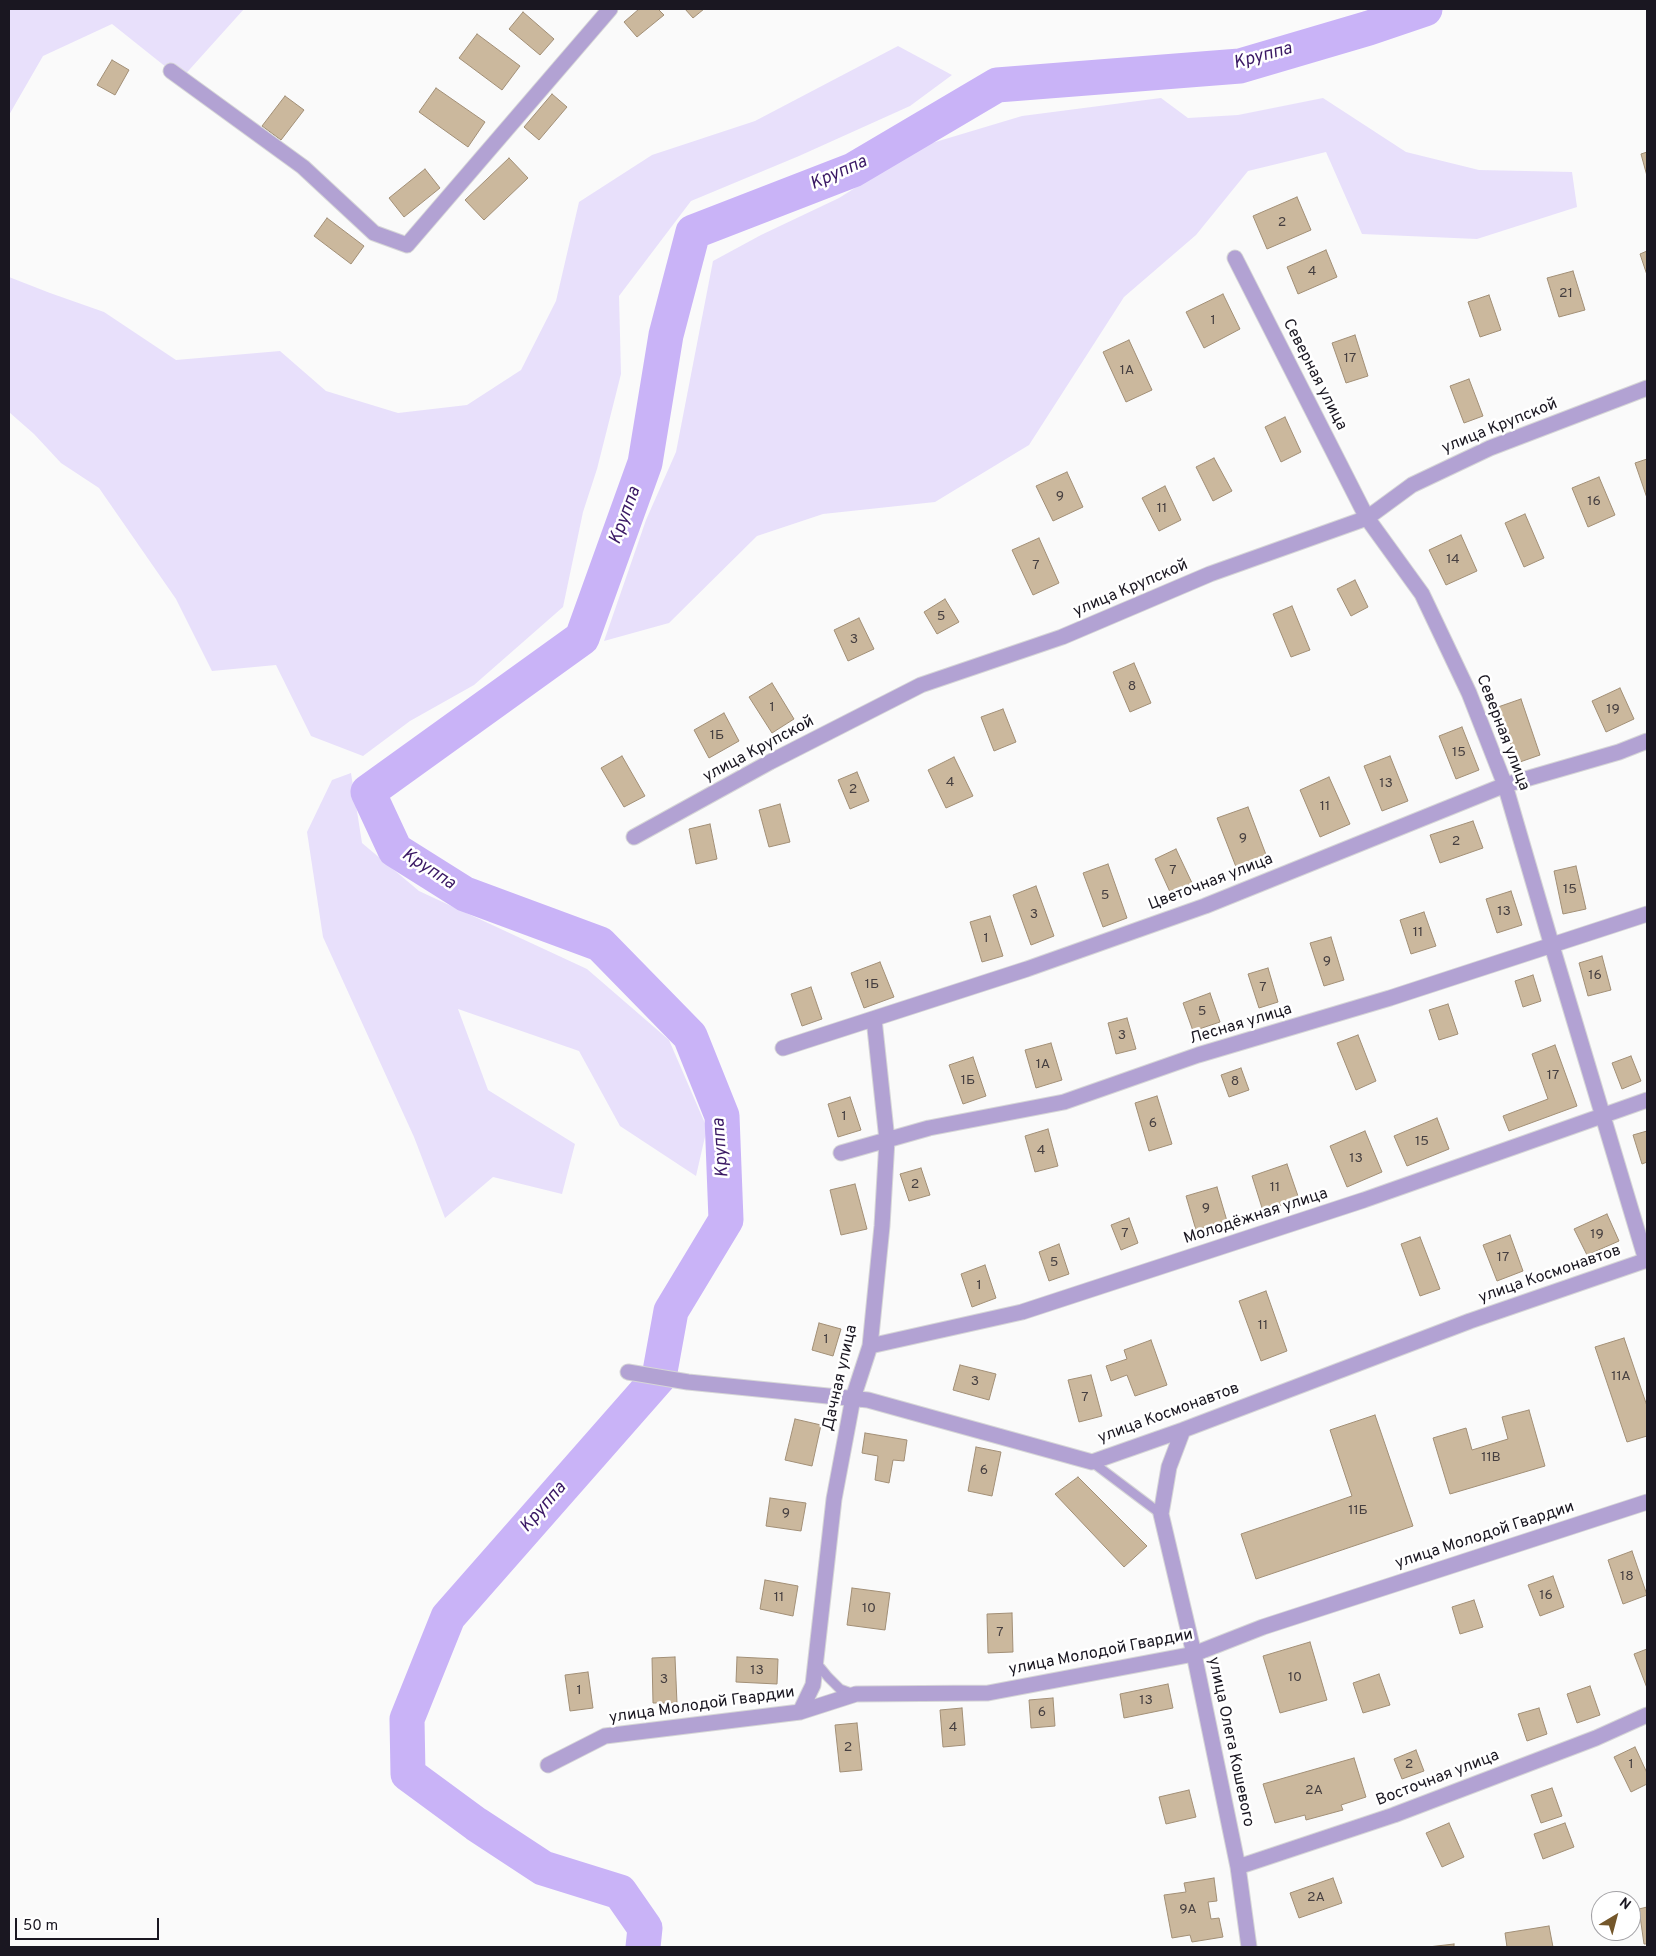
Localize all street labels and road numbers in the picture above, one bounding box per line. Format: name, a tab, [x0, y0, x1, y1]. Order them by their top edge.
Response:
street label: Северная улица	[1278, 316, 1350, 434]
street label: улица Крупской	[1439, 395, 1561, 459]
street label: улица Крупской	[1071, 556, 1191, 622]
street label: Северная улица	[1471, 672, 1533, 794]
street label: улица Крупской	[700, 713, 818, 787]
street label: Цветочная улица	[1146, 850, 1276, 916]
street label: Лесная улица	[1187, 1000, 1295, 1050]
street label: Молодёжная улица	[1182, 1185, 1330, 1249]
street label: улица Космонавтов	[1476, 1242, 1624, 1308]
street label: Дачная улица	[819, 1323, 863, 1433]
street label: улица Космонавтов	[1096, 1379, 1242, 1449]
street label: улица Молодой Гвардии	[1393, 1498, 1577, 1574]
street label: улица Молодой Гвардии	[1007, 1626, 1195, 1680]
street label: улица Олега Кошевого	[1203, 1655, 1257, 1829]
street label: улица Молодой Гвардии	[608, 1683, 796, 1729]
street label: Восточная улица	[1374, 1747, 1502, 1811]

